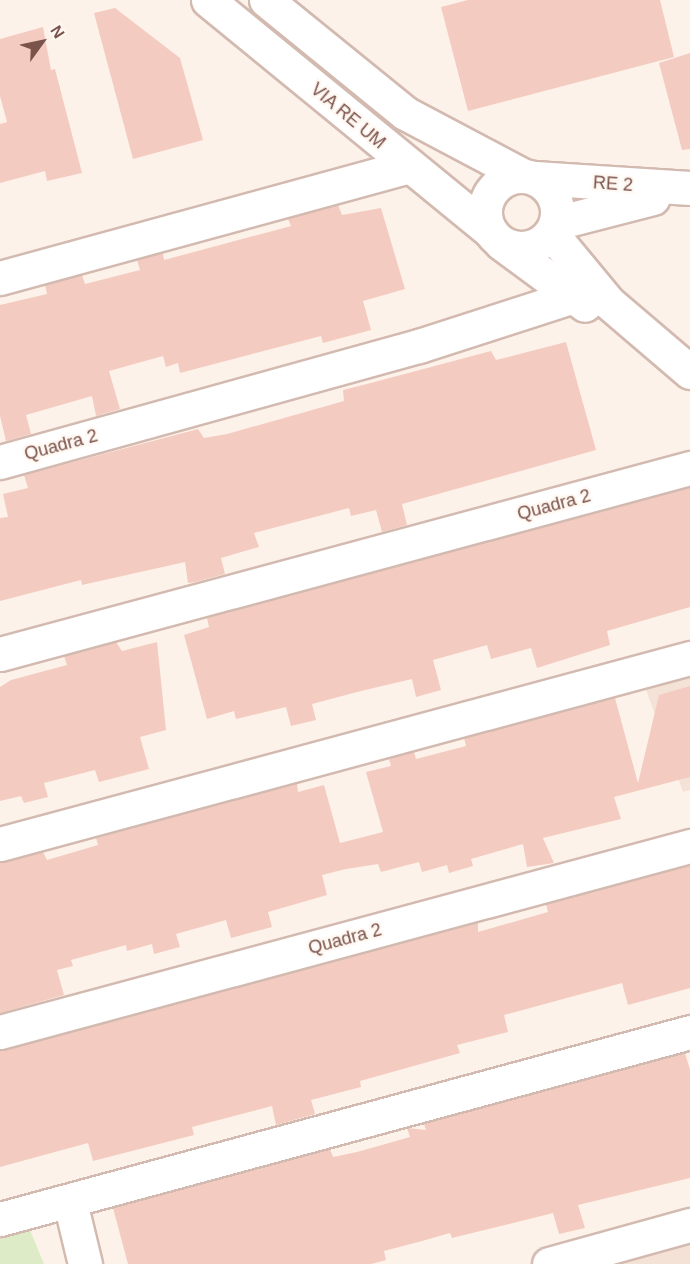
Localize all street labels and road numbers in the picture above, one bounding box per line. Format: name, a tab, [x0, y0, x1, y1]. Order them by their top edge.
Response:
street label: VIA RE UM	[306, 78, 390, 154]
street label: RE 2	[592, 172, 634, 196]
street label: Quadra 2	[22, 425, 100, 465]
street label: Quadra 2	[515, 485, 593, 525]
street label: Quadra 2	[306, 919, 384, 959]

